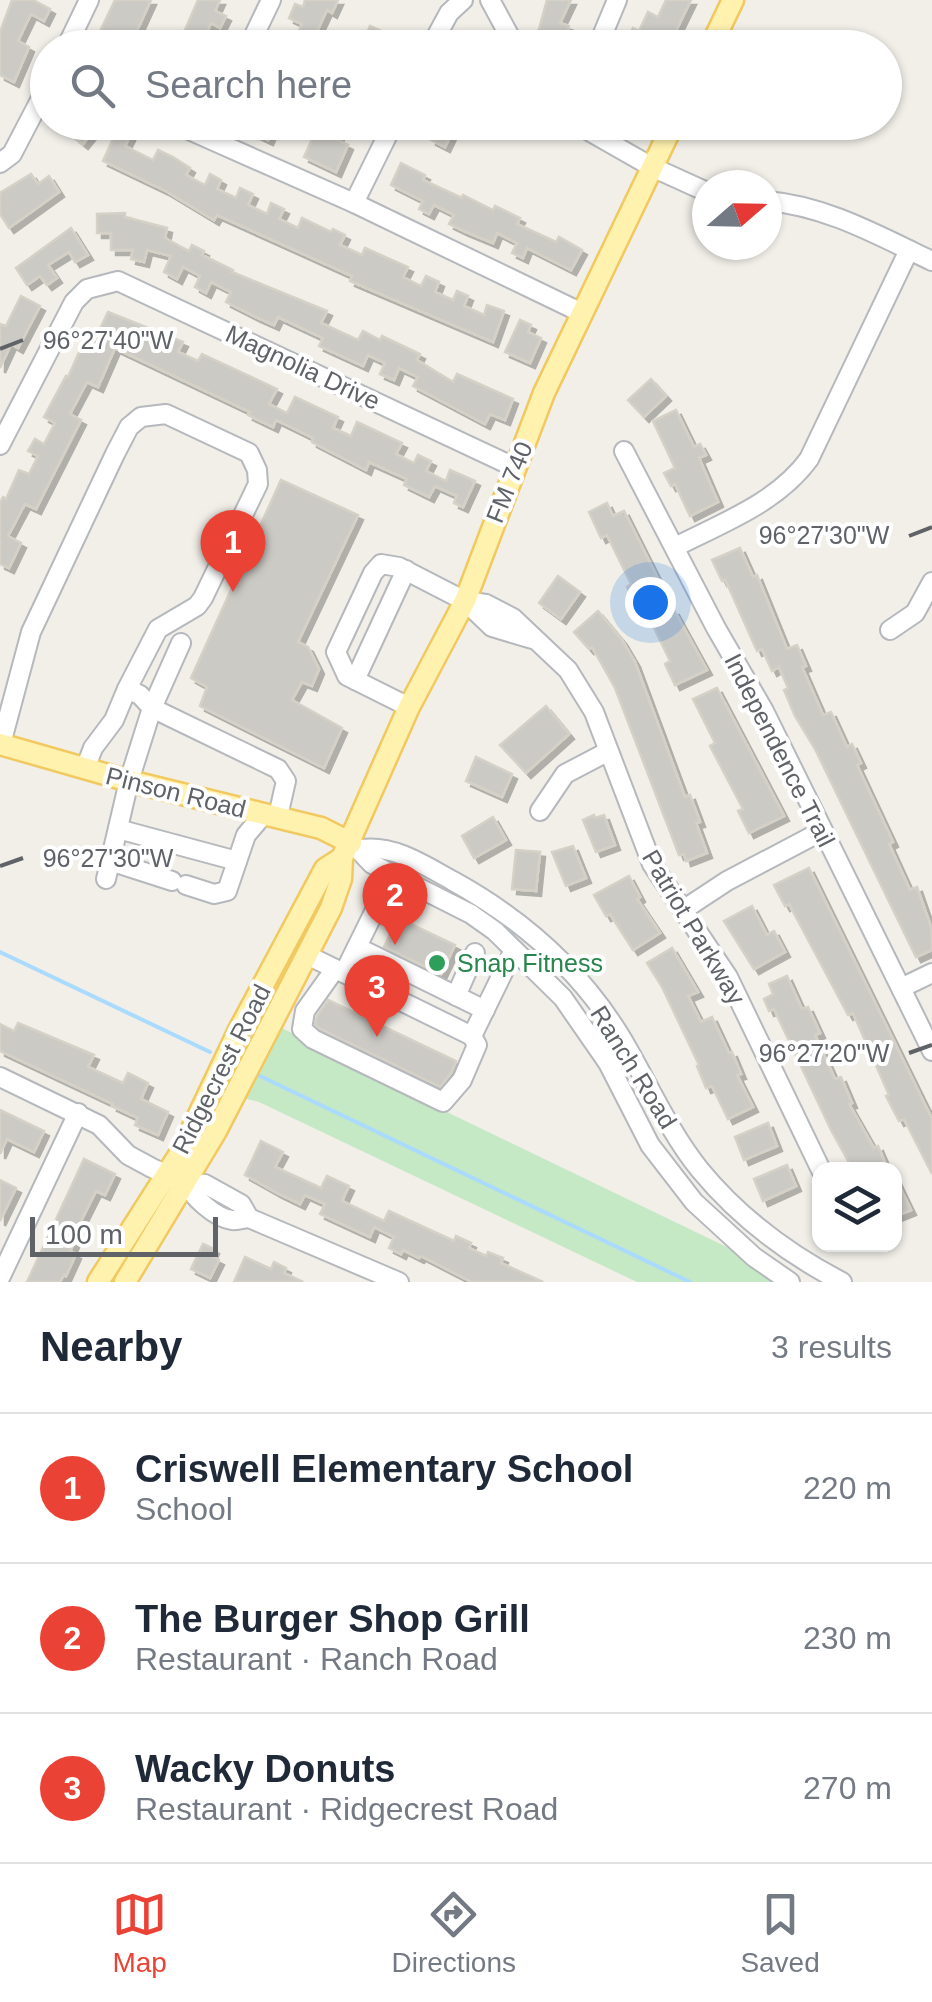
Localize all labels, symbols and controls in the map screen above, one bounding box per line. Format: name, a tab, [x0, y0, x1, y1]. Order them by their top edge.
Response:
search box	[30, 30, 902, 140]
icon: search	[65, 58, 120, 113]
text: Search here	[145, 64, 352, 106]
north arrow	[692, 170, 782, 260]
street label: Magnolia Drive	[222, 319, 384, 415]
text: 96°27'40"W	[43, 326, 174, 354]
street label: FM 740	[480, 437, 538, 527]
pin: 1	[200, 510, 266, 592]
text: 96°27'30"W	[759, 521, 890, 549]
your location	[625, 577, 676, 628]
street label: Independence Trail	[719, 649, 841, 851]
street label: Pinson Road	[103, 761, 249, 823]
text: 96°27'30"W	[43, 844, 174, 872]
street label: Patriot Parkway	[637, 845, 751, 1010]
pin: 2	[362, 862, 428, 945]
place label: Snap Fitness	[457, 949, 603, 977]
marker: Snap Fitness	[426, 952, 448, 974]
pin: 3	[344, 954, 410, 1037]
street label: Ridgecrest Road	[166, 980, 276, 1158]
street label: Ranch Road	[585, 1001, 683, 1133]
text: 96°27'20"W	[759, 1039, 890, 1067]
map controls	[812, 1162, 902, 1252]
button: layers	[812, 1162, 902, 1252]
scale bar	[30, 1212, 218, 1256]
text: 100 m	[45, 1219, 123, 1250]
text: Nearby	[40, 1323, 182, 1370]
text: 3 results	[771, 1329, 892, 1365]
text: Criswell Elementary School	[135, 1448, 633, 1490]
text: 1	[64, 1470, 81, 1506]
text: 220 m	[803, 1470, 892, 1506]
text: School	[135, 1491, 233, 1527]
text: The Burger Shop Grill	[135, 1598, 530, 1640]
text: 2	[64, 1620, 81, 1656]
text: 230 m	[803, 1620, 892, 1656]
text: Restaurant · Ranch Road	[135, 1641, 498, 1677]
text: Wacky Donuts	[135, 1748, 395, 1790]
text: 3	[64, 1770, 81, 1806]
text: 270 m	[803, 1770, 892, 1806]
text: Restaurant · Ridgecrest Road	[135, 1791, 558, 1827]
tab: Map	[112, 1887, 167, 1979]
tab: Directions	[392, 1887, 516, 1979]
tab: Saved	[740, 1887, 820, 1979]

